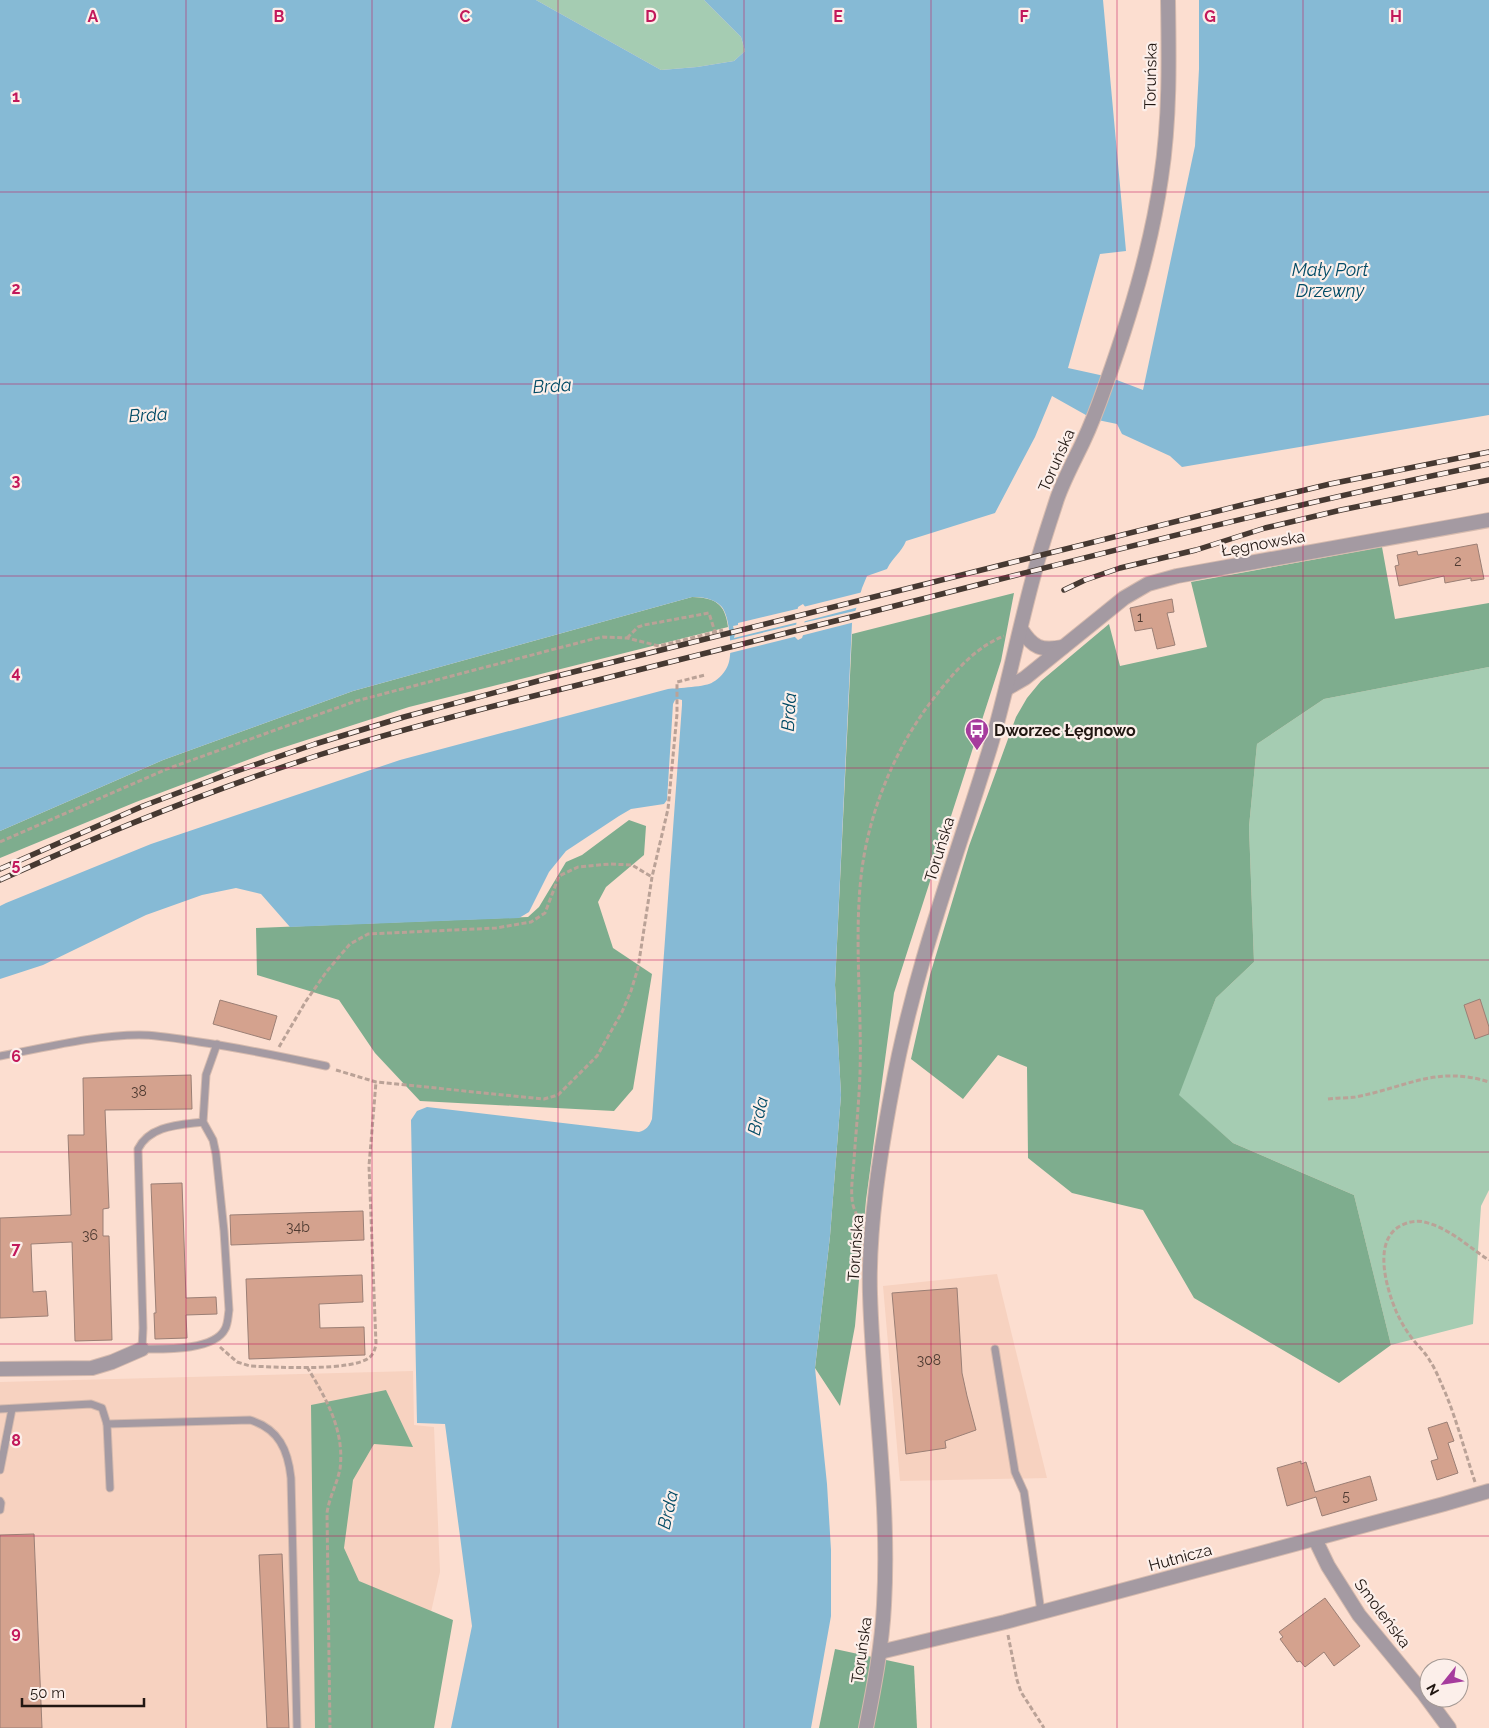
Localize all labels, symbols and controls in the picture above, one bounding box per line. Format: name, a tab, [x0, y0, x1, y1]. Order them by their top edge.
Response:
text: A	[88, 7, 99, 26]
text: B	[274, 7, 285, 26]
text: C	[460, 7, 471, 26]
text: D	[645, 7, 657, 26]
text: E	[833, 7, 843, 26]
text: F	[1019, 7, 1029, 26]
text: G	[1204, 7, 1216, 26]
text: H	[1390, 7, 1402, 26]
street label: Toruńska	[1140, 42, 1161, 110]
text: 1	[12, 87, 20, 106]
water label: Mały Port Drzewny	[1292, 259, 1368, 301]
text: 2	[11, 279, 21, 298]
water label: Brda	[532, 374, 572, 397]
water label: Brda	[128, 403, 168, 426]
street label: Toruńska	[1034, 426, 1079, 495]
text: 3	[12, 471, 21, 490]
street label: Łęgnowska	[1220, 527, 1306, 560]
house number: 2	[1454, 553, 1462, 569]
house number: 1	[1137, 609, 1143, 625]
text: 4	[11, 663, 21, 682]
water label: Brda	[777, 692, 800, 732]
bus stop icon: Dworzec Łęgnowo	[964, 717, 990, 751]
place label: Dworzec Łęgnowo	[994, 721, 1136, 740]
street label: Toruńska	[921, 814, 958, 884]
text: 5	[12, 855, 21, 874]
text: 6	[11, 1047, 21, 1066]
house number: 38	[131, 1083, 147, 1099]
water label: Brda	[743, 1094, 772, 1137]
street label: Toruńska	[844, 1214, 867, 1282]
house number: 34b	[286, 1219, 310, 1235]
house number: 36	[82, 1227, 98, 1243]
text: 7	[12, 1239, 21, 1258]
house number: 308	[917, 1352, 941, 1368]
text: 8	[11, 1431, 21, 1450]
water label: Brda	[653, 1488, 682, 1531]
house number: 5	[1342, 1488, 1350, 1504]
street label: Hutnicza	[1146, 1540, 1214, 1575]
street label: Smoleńska	[1350, 1575, 1415, 1652]
street label: Toruńska	[847, 1616, 876, 1684]
text: 9	[11, 1623, 21, 1642]
north arrow	[1419, 1658, 1469, 1708]
scale bar	[22, 1676, 145, 1708]
text: N	[1423, 1681, 1442, 1698]
text: 50 m	[30, 1684, 65, 1702]

